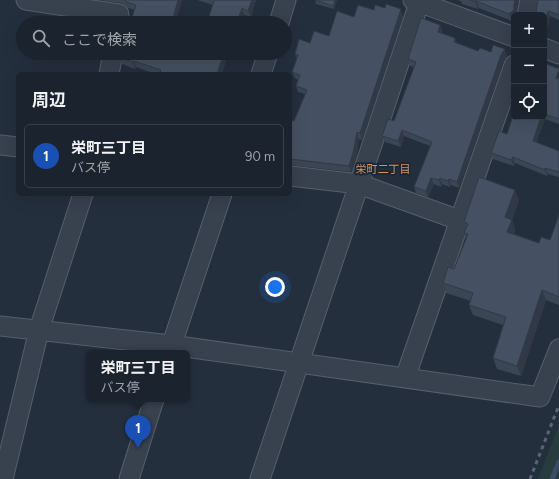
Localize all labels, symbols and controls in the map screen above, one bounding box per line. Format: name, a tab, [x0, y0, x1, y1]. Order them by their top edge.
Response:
map controls	[511, 12, 547, 120]
button: +	[511, 12, 547, 48]
search box	[16, 16, 292, 60]
icon: search	[30, 27, 52, 49]
text: ここで検索	[62, 31, 137, 49]
button: −	[511, 48, 547, 84]
button: locate	[511, 84, 547, 120]
text: 周辺	[32, 90, 66, 110]
text: 栄町三丁目	[71, 139, 146, 157]
text: 1	[43, 149, 49, 164]
text: 90 m	[245, 149, 275, 164]
text: バス停	[71, 160, 110, 175]
district label: 栄町二丁目	[356, 163, 411, 176]
your location	[265, 277, 285, 297]
popup	[86, 350, 190, 402]
text: 栄町三丁目	[100, 359, 176, 377]
text: バス停	[100, 380, 140, 395]
pin: 1	[125, 415, 151, 448]

